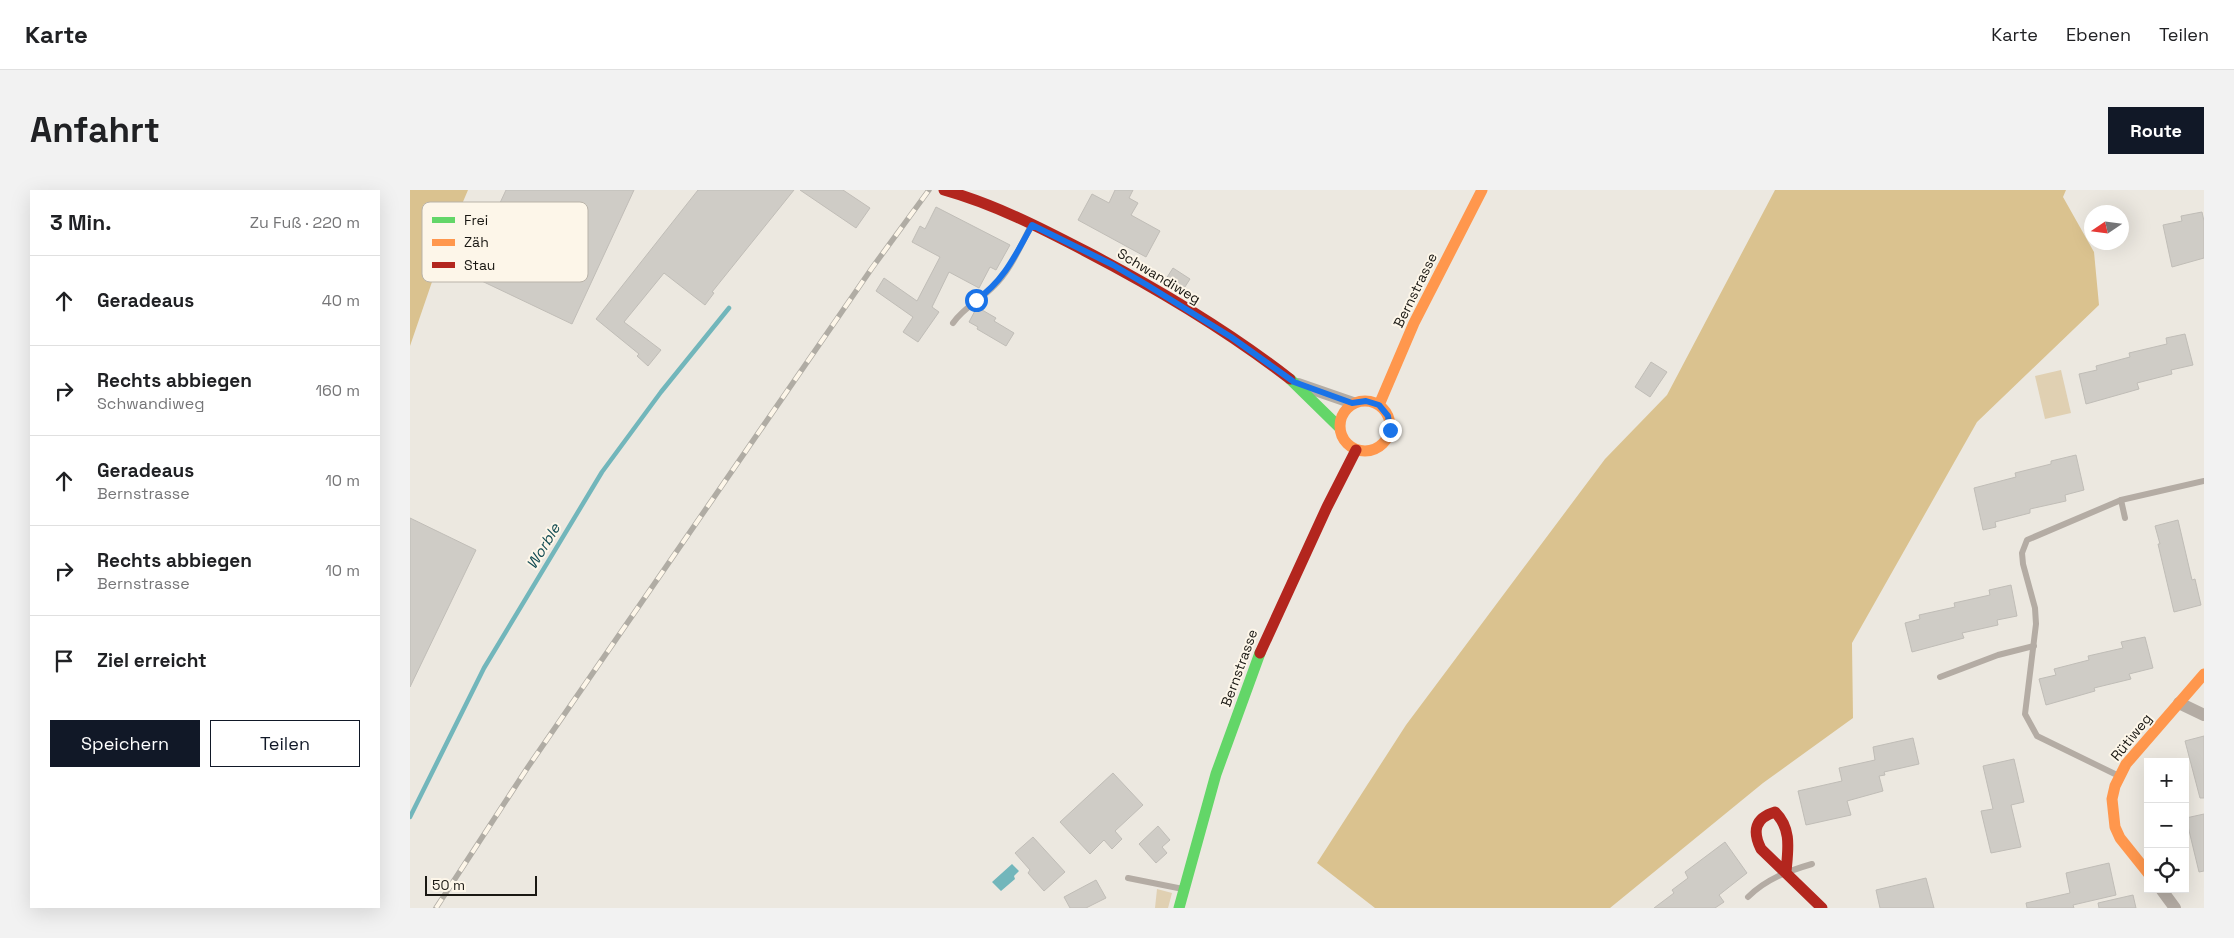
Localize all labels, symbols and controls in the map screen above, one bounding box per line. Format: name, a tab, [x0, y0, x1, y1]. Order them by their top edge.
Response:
text: Karte	[25, 19, 88, 50]
text: Karte	[1991, 23, 2038, 46]
text: Ebenen	[2066, 23, 2131, 46]
text: Teilen	[2159, 23, 2209, 46]
button: Route	[2108, 107, 2204, 154]
text: Anfahrt	[30, 108, 160, 152]
legend	[422, 202, 588, 282]
north arrow	[2084, 205, 2129, 250]
text: 3 Min.	[50, 209, 111, 236]
text: Frei	[464, 211, 488, 229]
text: Zu Fuß · 220 m	[250, 212, 360, 233]
text: Zäh	[464, 233, 489, 251]
street label: Schwandiweg	[1114, 244, 1204, 308]
street label: Bernstrasse	[1389, 250, 1441, 330]
text: Stau	[464, 256, 495, 274]
icon: ahead	[50, 287, 78, 315]
text: Geradeaus	[97, 288, 194, 313]
route start	[965, 289, 988, 312]
text: 40 m	[322, 290, 360, 311]
text: Rechts abbiegen	[97, 368, 252, 393]
icon: right	[50, 377, 78, 405]
text: 160 m	[315, 380, 360, 401]
text: Schwandiweg	[97, 393, 204, 414]
route end	[1379, 419, 1402, 442]
text: Geradeaus	[97, 458, 194, 483]
icon: ahead	[50, 467, 78, 495]
text: 10 m	[325, 470, 360, 491]
text: Bernstrasse	[97, 483, 190, 504]
water label: Worble	[522, 519, 565, 572]
text: Rechts abbiegen	[97, 548, 252, 573]
icon: right	[50, 557, 78, 585]
text: 10 m	[325, 560, 360, 581]
text: Bernstrasse	[97, 573, 190, 594]
street label: Bernstrasse	[1217, 627, 1261, 709]
icon: arrive	[50, 647, 78, 675]
text: Ziel erreicht	[97, 648, 207, 673]
street label: Rütiweg	[2107, 710, 2155, 764]
button: Speichern	[50, 720, 200, 767]
button: Teilen	[210, 720, 360, 767]
map controls	[2144, 758, 2189, 893]
button: +	[2144, 758, 2189, 803]
button: −	[2144, 803, 2189, 848]
button: locate	[2144, 848, 2189, 893]
scale bar	[425, 873, 538, 896]
text: 50 m	[432, 876, 465, 894]

